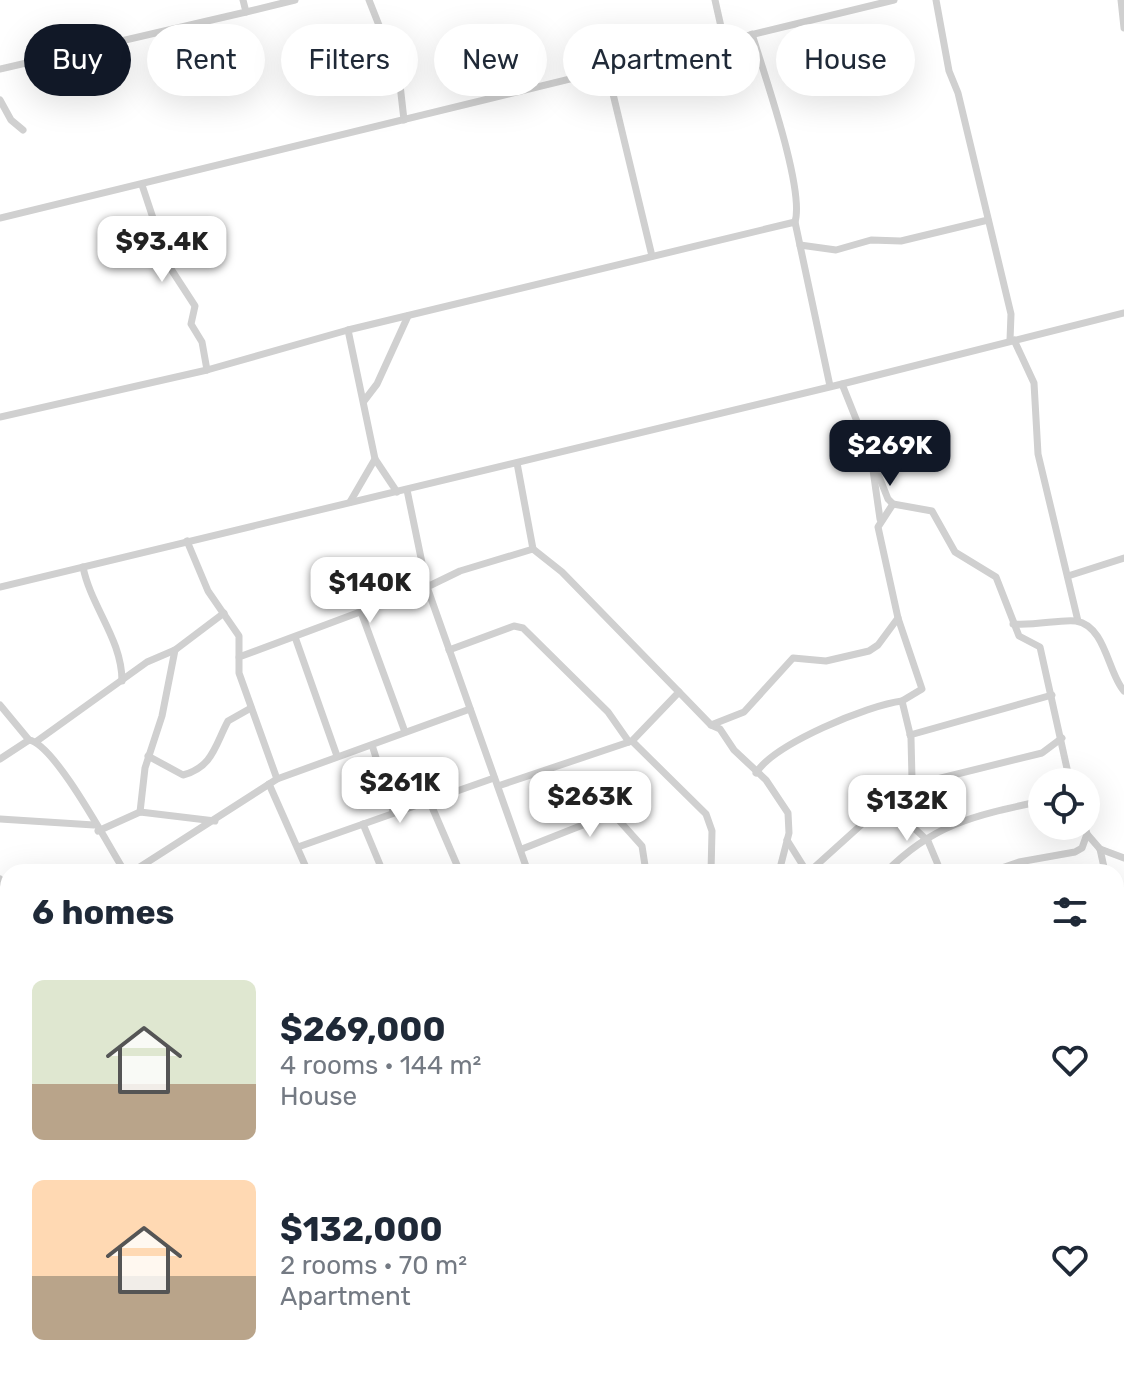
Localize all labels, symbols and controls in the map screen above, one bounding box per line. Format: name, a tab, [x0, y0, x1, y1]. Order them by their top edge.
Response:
chip: Buy	[24, 24, 131, 96]
chip: Rent	[147, 24, 265, 96]
chip: Filters	[281, 24, 418, 96]
chip: New	[434, 24, 547, 96]
chip: Apartment	[563, 24, 760, 96]
chip: House	[776, 24, 915, 96]
pin: $93.4K	[97, 216, 227, 284]
text: $93.4K	[115, 226, 209, 257]
pin: $269K	[834, 420, 946, 488]
text: $269K	[847, 430, 933, 461]
pin: $140K	[314, 557, 426, 625]
text: $140K	[329, 567, 411, 598]
pin: $261K	[344, 757, 456, 825]
text: $261K	[360, 767, 440, 798]
map controls	[1028, 768, 1100, 840]
button: locate	[1028, 768, 1100, 840]
pin: $263K	[534, 771, 646, 839]
pin: $132K	[851, 775, 963, 843]
text: $263K	[547, 781, 633, 812]
text: $132K	[866, 785, 948, 816]
icon: filters	[1048, 890, 1092, 934]
text: 6 homes	[32, 892, 174, 933]
text: $269,000	[280, 1009, 446, 1050]
icon: home	[96, 1012, 192, 1108]
icon: heart	[1048, 1038, 1092, 1082]
text: 4 rooms · 144 m²	[280, 1050, 481, 1081]
text: House	[280, 1081, 357, 1112]
text: $132,000	[280, 1209, 443, 1250]
icon: home	[96, 1212, 192, 1308]
icon: heart	[1048, 1238, 1092, 1282]
text: 2 rooms · 70 m²	[280, 1250, 467, 1281]
text: Apartment	[280, 1281, 411, 1312]

